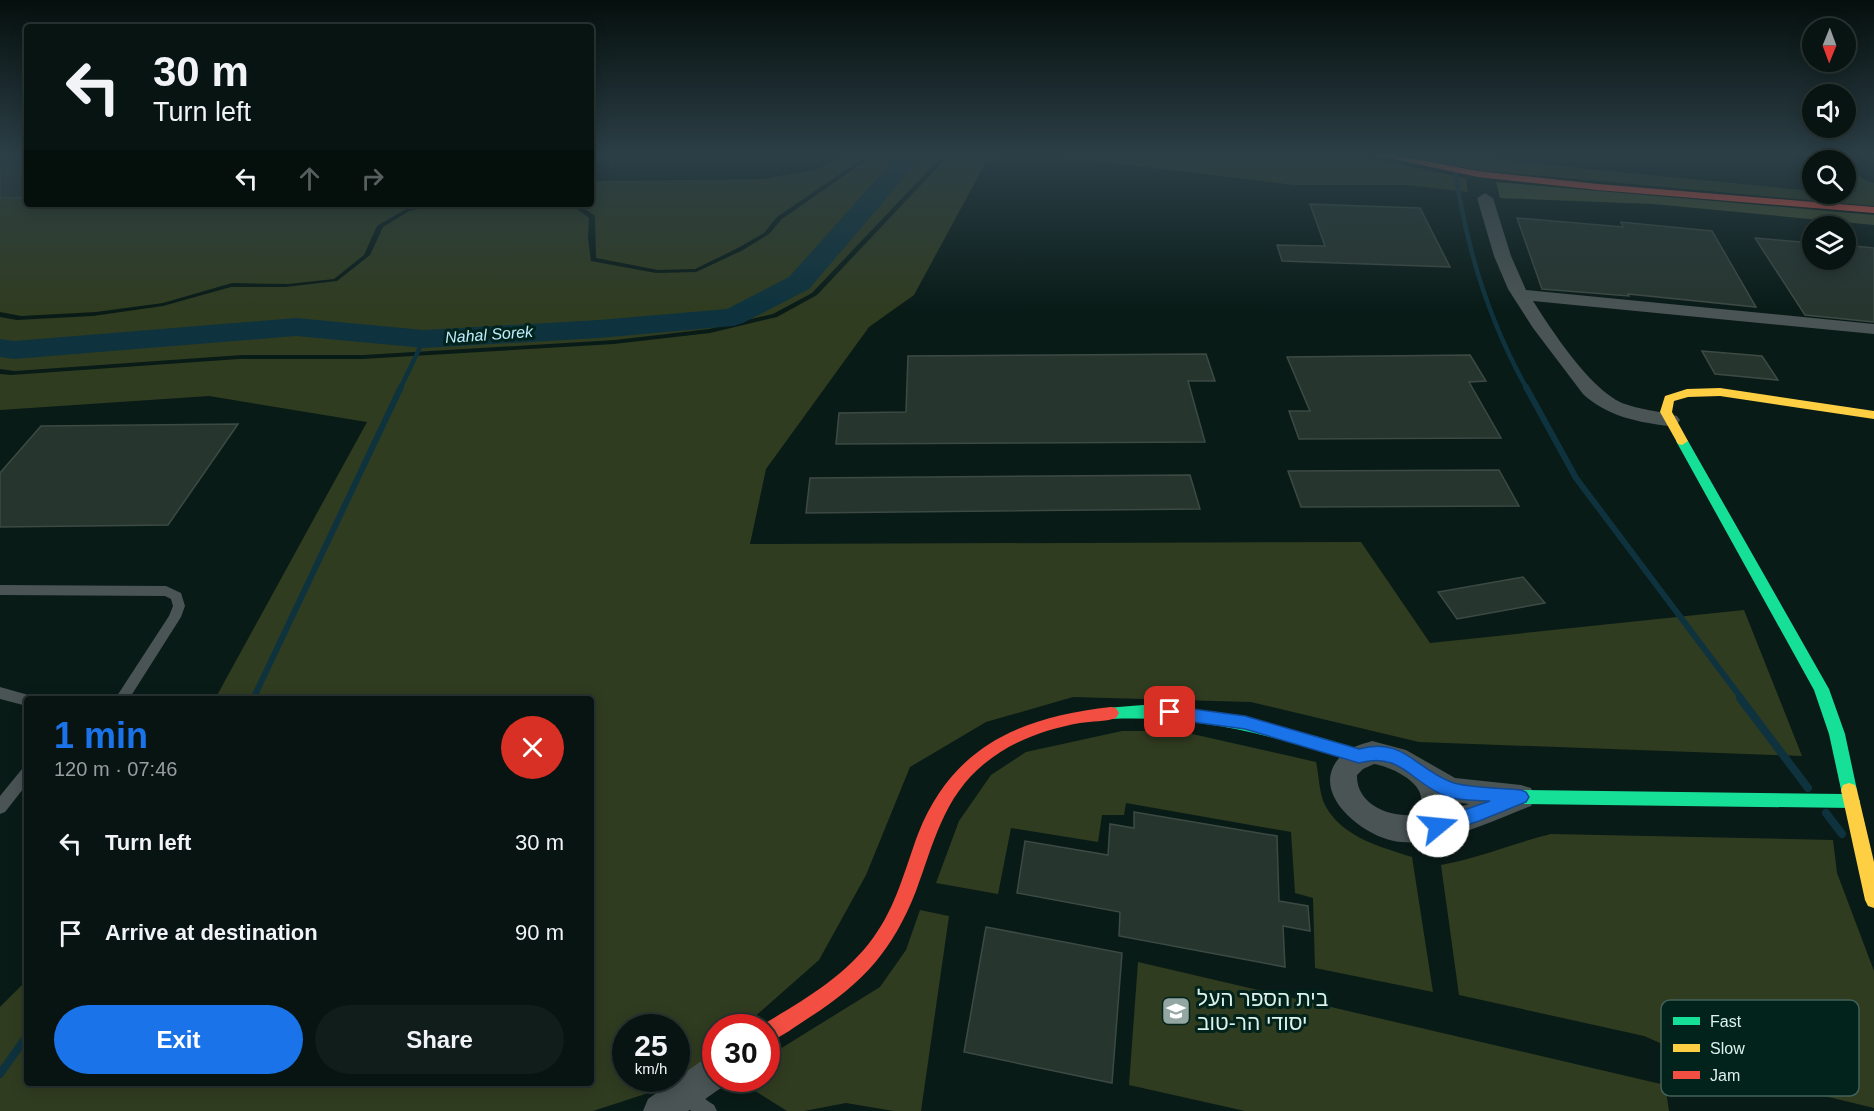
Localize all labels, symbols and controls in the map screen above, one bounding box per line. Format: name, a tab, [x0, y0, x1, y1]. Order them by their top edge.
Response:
north arrow	[1802, 18, 1856, 72]
map controls	[1802, 18, 1856, 270]
icon: left	[54, 48, 132, 126]
text: 30 m	[153, 48, 249, 95]
button: sound	[1802, 84, 1856, 138]
text: Turn left	[153, 97, 251, 127]
button: search	[1802, 150, 1856, 204]
icon: left	[230, 162, 263, 195]
icon: ahead	[293, 162, 326, 195]
icon: right	[356, 162, 389, 195]
button: layers	[1802, 216, 1856, 270]
water label: Nahal Sorek	[445, 323, 535, 346]
pin	[1144, 686, 1195, 737]
icon: arrive	[1153, 695, 1186, 728]
text: 1 min	[54, 715, 148, 756]
button: close	[501, 716, 564, 779]
text: 120 m · 07:46	[54, 758, 177, 780]
position arrow	[1406, 794, 1470, 858]
icon: left	[54, 827, 87, 860]
text: Turn left	[105, 830, 191, 855]
text: 30 m	[515, 830, 564, 855]
icon: arrive	[54, 917, 87, 950]
text: Arrive at destination	[105, 920, 318, 945]
text: 90 m	[515, 920, 564, 945]
place label: בית הספר העל יסודי הר-טוב	[1197, 987, 1328, 1034]
school or university icon: בית הספר העל יסודי הר-טוב	[1160, 995, 1192, 1027]
legend	[1661, 1000, 1859, 1096]
button: Exit	[54, 1005, 303, 1074]
button: Share	[315, 1005, 564, 1074]
text: Fast	[1710, 1013, 1742, 1030]
speed limit sign: 30	[702, 1014, 780, 1092]
text: 25	[634, 1029, 668, 1062]
text: Slow	[1710, 1040, 1745, 1057]
text: km/h	[635, 1060, 667, 1077]
text: Jam	[1710, 1067, 1740, 1084]

